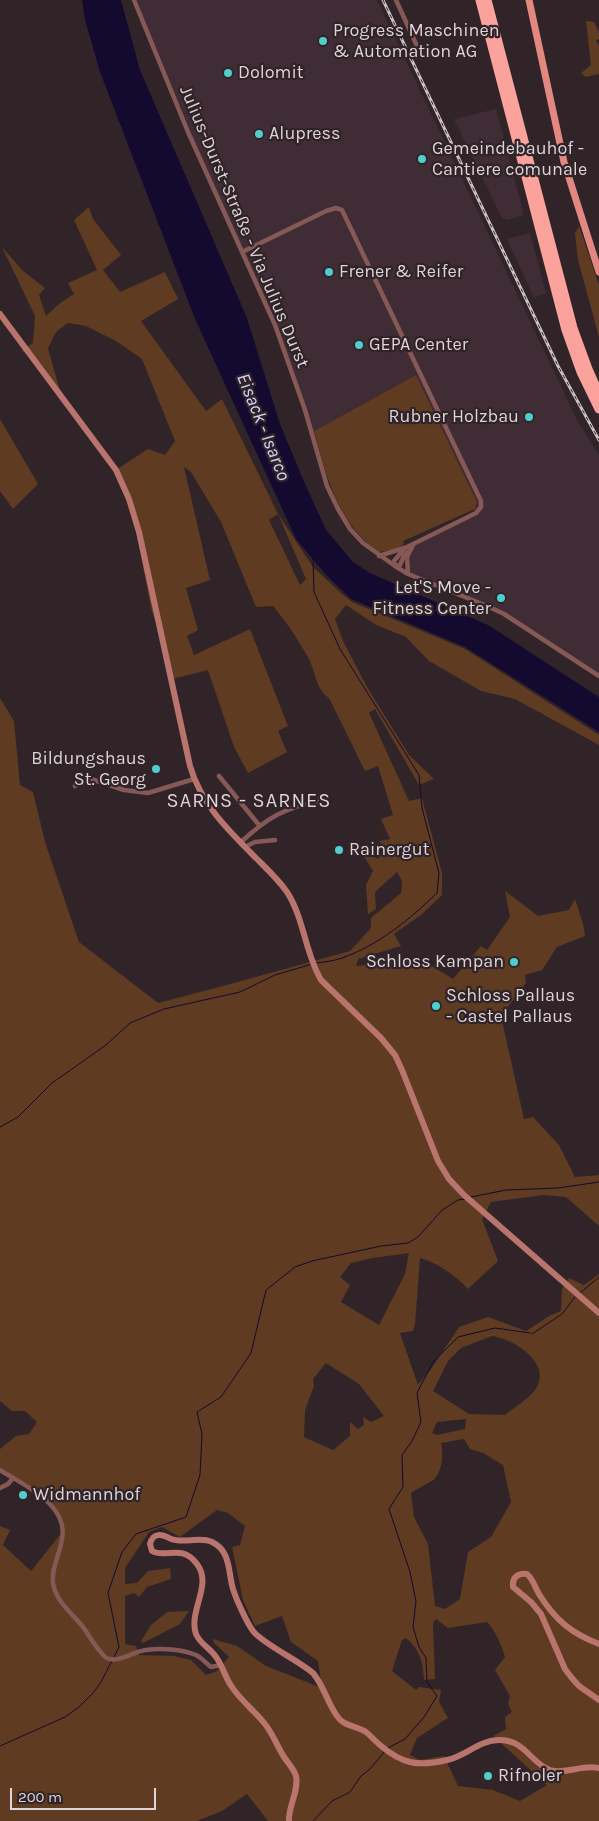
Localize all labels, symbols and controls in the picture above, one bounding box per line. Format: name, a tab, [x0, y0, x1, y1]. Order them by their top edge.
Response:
place label: Progress Maschinen & Automation AG	[333, 20, 500, 62]
marker: Progress Maschinen & Automation AG	[317, 35, 329, 47]
place label: Dolomit	[238, 62, 304, 84]
marker: Dolomit	[222, 67, 234, 79]
street label: Julius-Durst-Straße - Via Julius Durst	[175, 83, 313, 371]
place label: Alupress	[269, 123, 340, 145]
marker: Alupress	[253, 128, 265, 140]
place label: Gemeindebauhof - Cantiere comunale	[432, 138, 587, 180]
marker: Gemeindebauhof - Cantiere comunale	[416, 153, 428, 165]
place label: Frener & Reifer	[339, 261, 463, 283]
marker: Frener & Reifer	[323, 266, 335, 278]
place label: GEPA Center	[369, 334, 468, 356]
marker: GEPA Center	[353, 339, 365, 351]
water label: Eisack - Isarco	[231, 370, 295, 484]
place label: Rubner Holzbau	[389, 406, 519, 428]
marker: Rubner Holzbau	[523, 411, 535, 423]
place label: Let'S Move - Fitness Center	[372, 577, 491, 620]
marker: Let'S Move - Fitness Center	[495, 592, 507, 604]
place label: Bildungshaus St. Georg	[31, 748, 146, 791]
marker: Bildungshaus St. Georg	[150, 763, 162, 775]
district label: SARNS - SARNES	[165, 789, 333, 813]
place label: Rainergut	[349, 839, 429, 861]
marker: Rainergut	[333, 844, 345, 856]
place label: Schloss Kampan	[366, 951, 504, 973]
marker: Schloss Kampan	[508, 956, 520, 968]
place label: Schloss Pallaus - Castel Pallaus	[446, 985, 575, 1028]
marker: Schloss Pallaus - Castel Pallaus	[430, 1000, 442, 1012]
place label: Widmannhof	[33, 1484, 140, 1506]
marker: Widmannhof	[17, 1489, 29, 1501]
place label: Rifnoler	[498, 1765, 562, 1787]
marker: Rifnoler	[482, 1770, 494, 1782]
scale bar	[12, 1778, 159, 1810]
text: 200 m	[18, 1788, 62, 1806]

